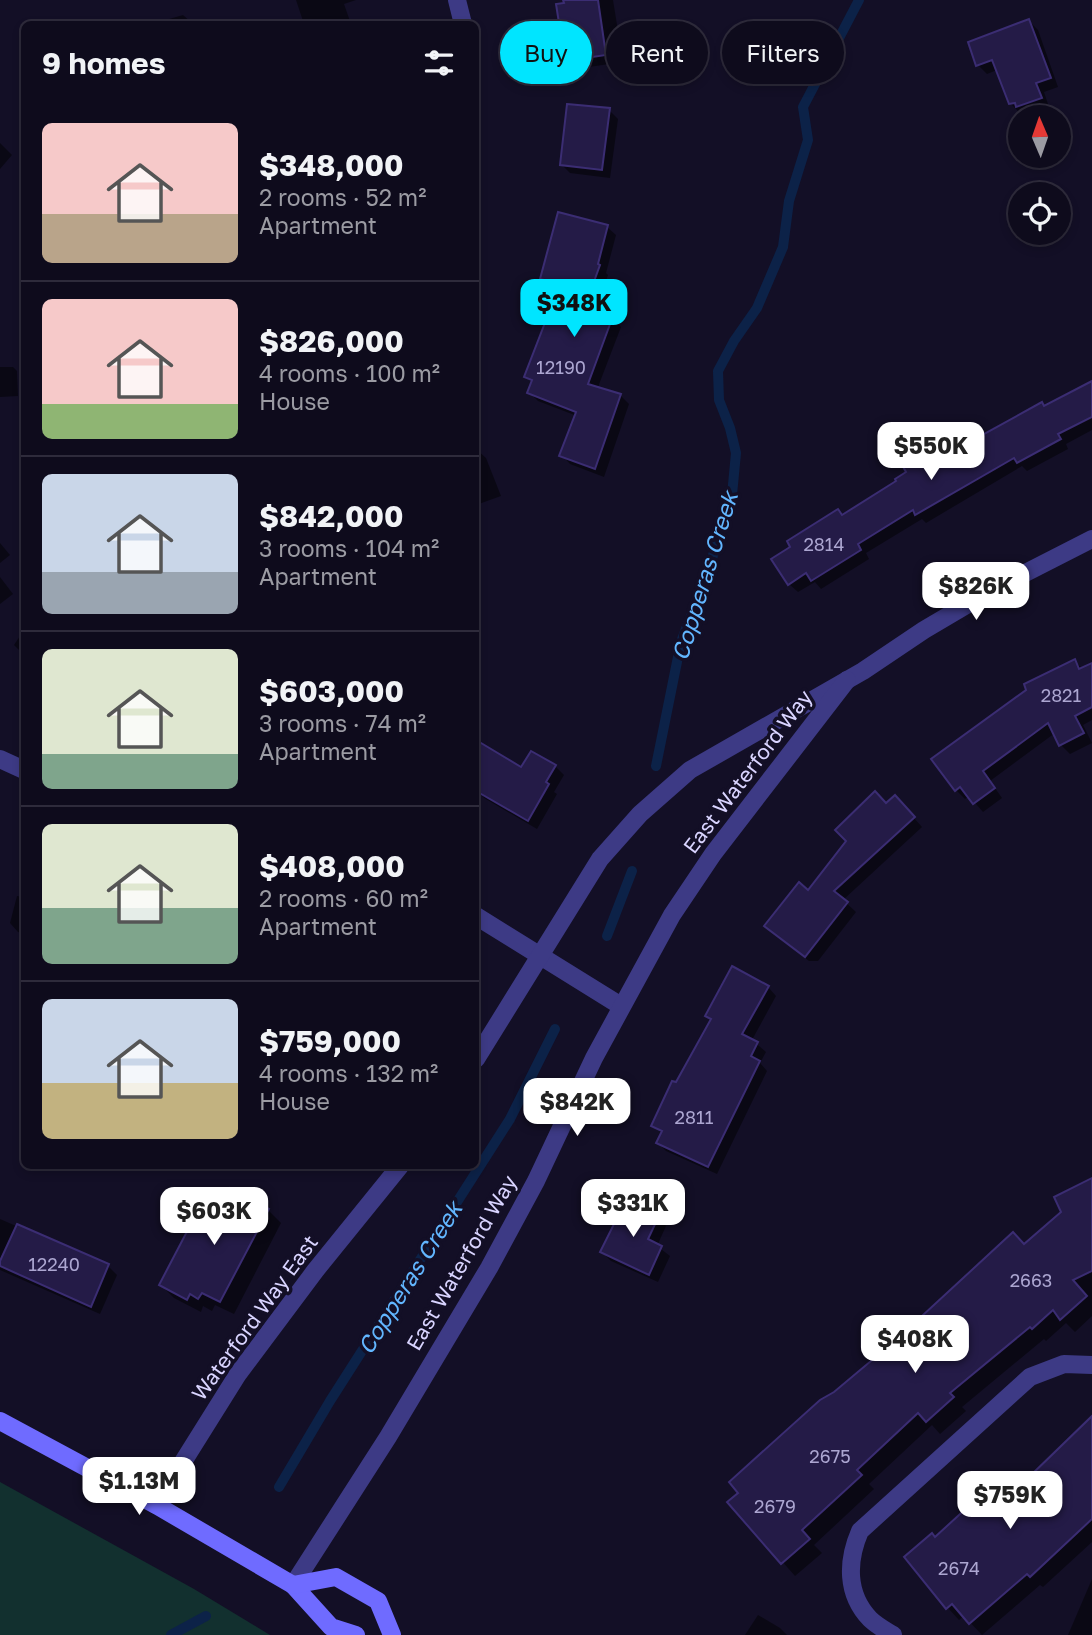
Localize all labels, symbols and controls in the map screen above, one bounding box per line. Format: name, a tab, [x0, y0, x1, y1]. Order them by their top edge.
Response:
chip: Buy	[500, 21, 592, 84]
chip: Rent	[606, 21, 708, 84]
chip: Filters	[722, 21, 844, 84]
icon: filters	[420, 44, 458, 82]
text: 9 homes	[42, 45, 165, 81]
north arrow	[1008, 105, 1071, 168]
map controls	[1008, 105, 1071, 245]
text: $348,000	[259, 147, 403, 183]
icon: home	[98, 151, 182, 235]
button: locate	[1008, 182, 1071, 245]
text: 2 rooms · 52 m²	[259, 183, 426, 211]
text: Apartment	[259, 211, 377, 239]
pin: $348K	[525, 280, 623, 339]
text: $348K	[536, 288, 612, 316]
text: $826,000	[259, 323, 404, 359]
icon: home	[98, 327, 182, 411]
house number: 12190	[536, 356, 586, 378]
text: 4 rooms · 100 m²	[259, 359, 440, 387]
text: House	[259, 387, 330, 415]
pin: $550K	[882, 422, 980, 482]
text: $550K	[893, 431, 969, 459]
water label: Copperas Creek	[665, 486, 744, 663]
text: $842,000	[259, 498, 403, 534]
icon: home	[98, 502, 182, 586]
house number: 2814	[803, 533, 845, 555]
text: 3 rooms · 104 m²	[259, 534, 439, 562]
text: Apartment	[259, 562, 377, 590]
pin: $826K	[927, 562, 1025, 622]
text: $826K	[938, 571, 1014, 599]
text: $603,000	[259, 673, 404, 709]
icon: home	[98, 677, 182, 761]
street label: East Waterford Way	[677, 684, 817, 858]
house number: 2821	[1041, 684, 1082, 706]
text: 3 rooms · 74 m²	[259, 709, 426, 737]
text: Apartment	[259, 737, 377, 765]
text: $408,000	[259, 848, 405, 884]
icon: home	[98, 852, 182, 936]
text: 2 rooms · 60 m²	[259, 884, 428, 912]
text: Apartment	[259, 912, 377, 940]
text: $759,000	[259, 1023, 401, 1059]
icon: home	[98, 1027, 182, 1111]
text: 4 rooms · 132 m²	[259, 1059, 438, 1087]
pin: $842K	[528, 1078, 626, 1138]
text: House	[259, 1087, 330, 1115]
text: $842K	[539, 1087, 615, 1115]
house number: 2811	[675, 1106, 714, 1128]
street label: East Waterford Way	[400, 1170, 522, 1355]
pin: $331K	[584, 1180, 682, 1239]
pin: $603K	[165, 1188, 263, 1247]
text: $331K	[597, 1188, 669, 1216]
water label: Copperas Creek	[351, 1194, 468, 1359]
text: $603K	[176, 1196, 252, 1224]
street label: Waterford Way East	[185, 1230, 323, 1405]
house number: 12240	[28, 1253, 80, 1275]
house number: 2663	[1010, 1269, 1052, 1291]
pin: $408K	[866, 1316, 964, 1375]
text: $408K	[877, 1324, 953, 1352]
house number: 2675	[809, 1445, 851, 1467]
pin: $1.13M	[82, 1458, 196, 1517]
text: $1.13M	[99, 1466, 179, 1494]
pin: $759K	[961, 1472, 1059, 1531]
text: $759K	[973, 1480, 1047, 1508]
house number: 2679	[754, 1495, 796, 1517]
house number: 2674	[938, 1557, 980, 1579]

